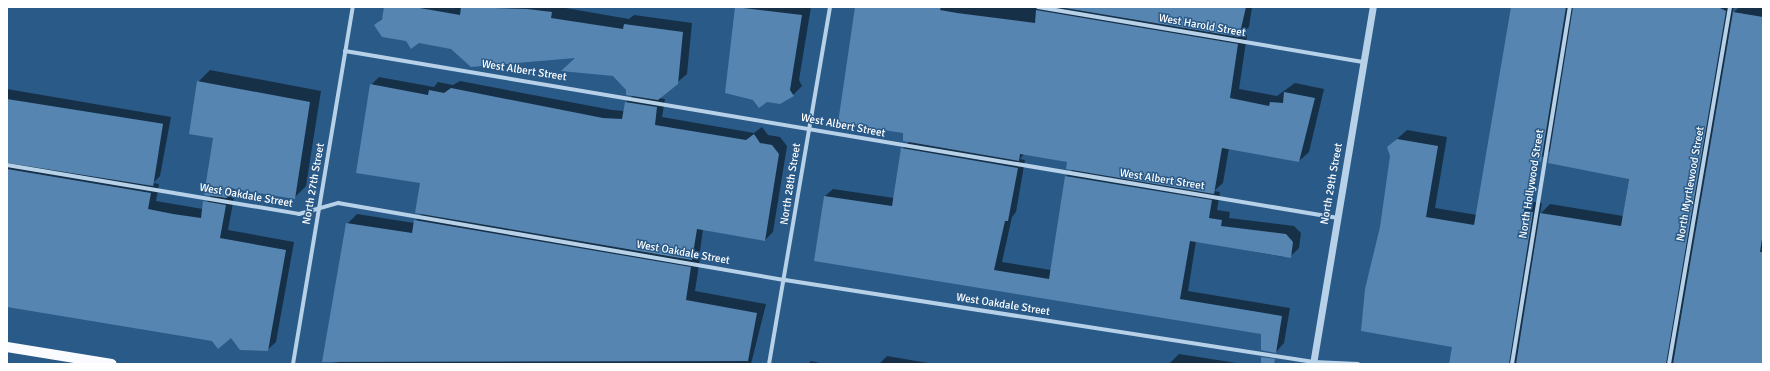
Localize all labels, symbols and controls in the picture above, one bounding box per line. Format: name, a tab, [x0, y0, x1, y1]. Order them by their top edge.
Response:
street label: West Harold Street	[1157, 12, 1247, 40]
street label: West Albert Street	[481, 58, 567, 84]
street label: West Albert Street	[800, 111, 886, 141]
street label: North Myrtlewood Street	[1674, 125, 1708, 243]
street label: North Hollywood Street	[1517, 128, 1547, 240]
street label: North 27th Street	[300, 142, 328, 226]
street label: North 28th Street	[778, 142, 804, 226]
street label: North 29th Street	[1318, 142, 1346, 226]
street label: West Albert Street	[1119, 167, 1205, 193]
street label: West Oakdale Street	[198, 181, 294, 211]
street label: West Oakdale Street	[635, 238, 731, 268]
street label: West Oakdale Street	[955, 291, 1051, 319]

